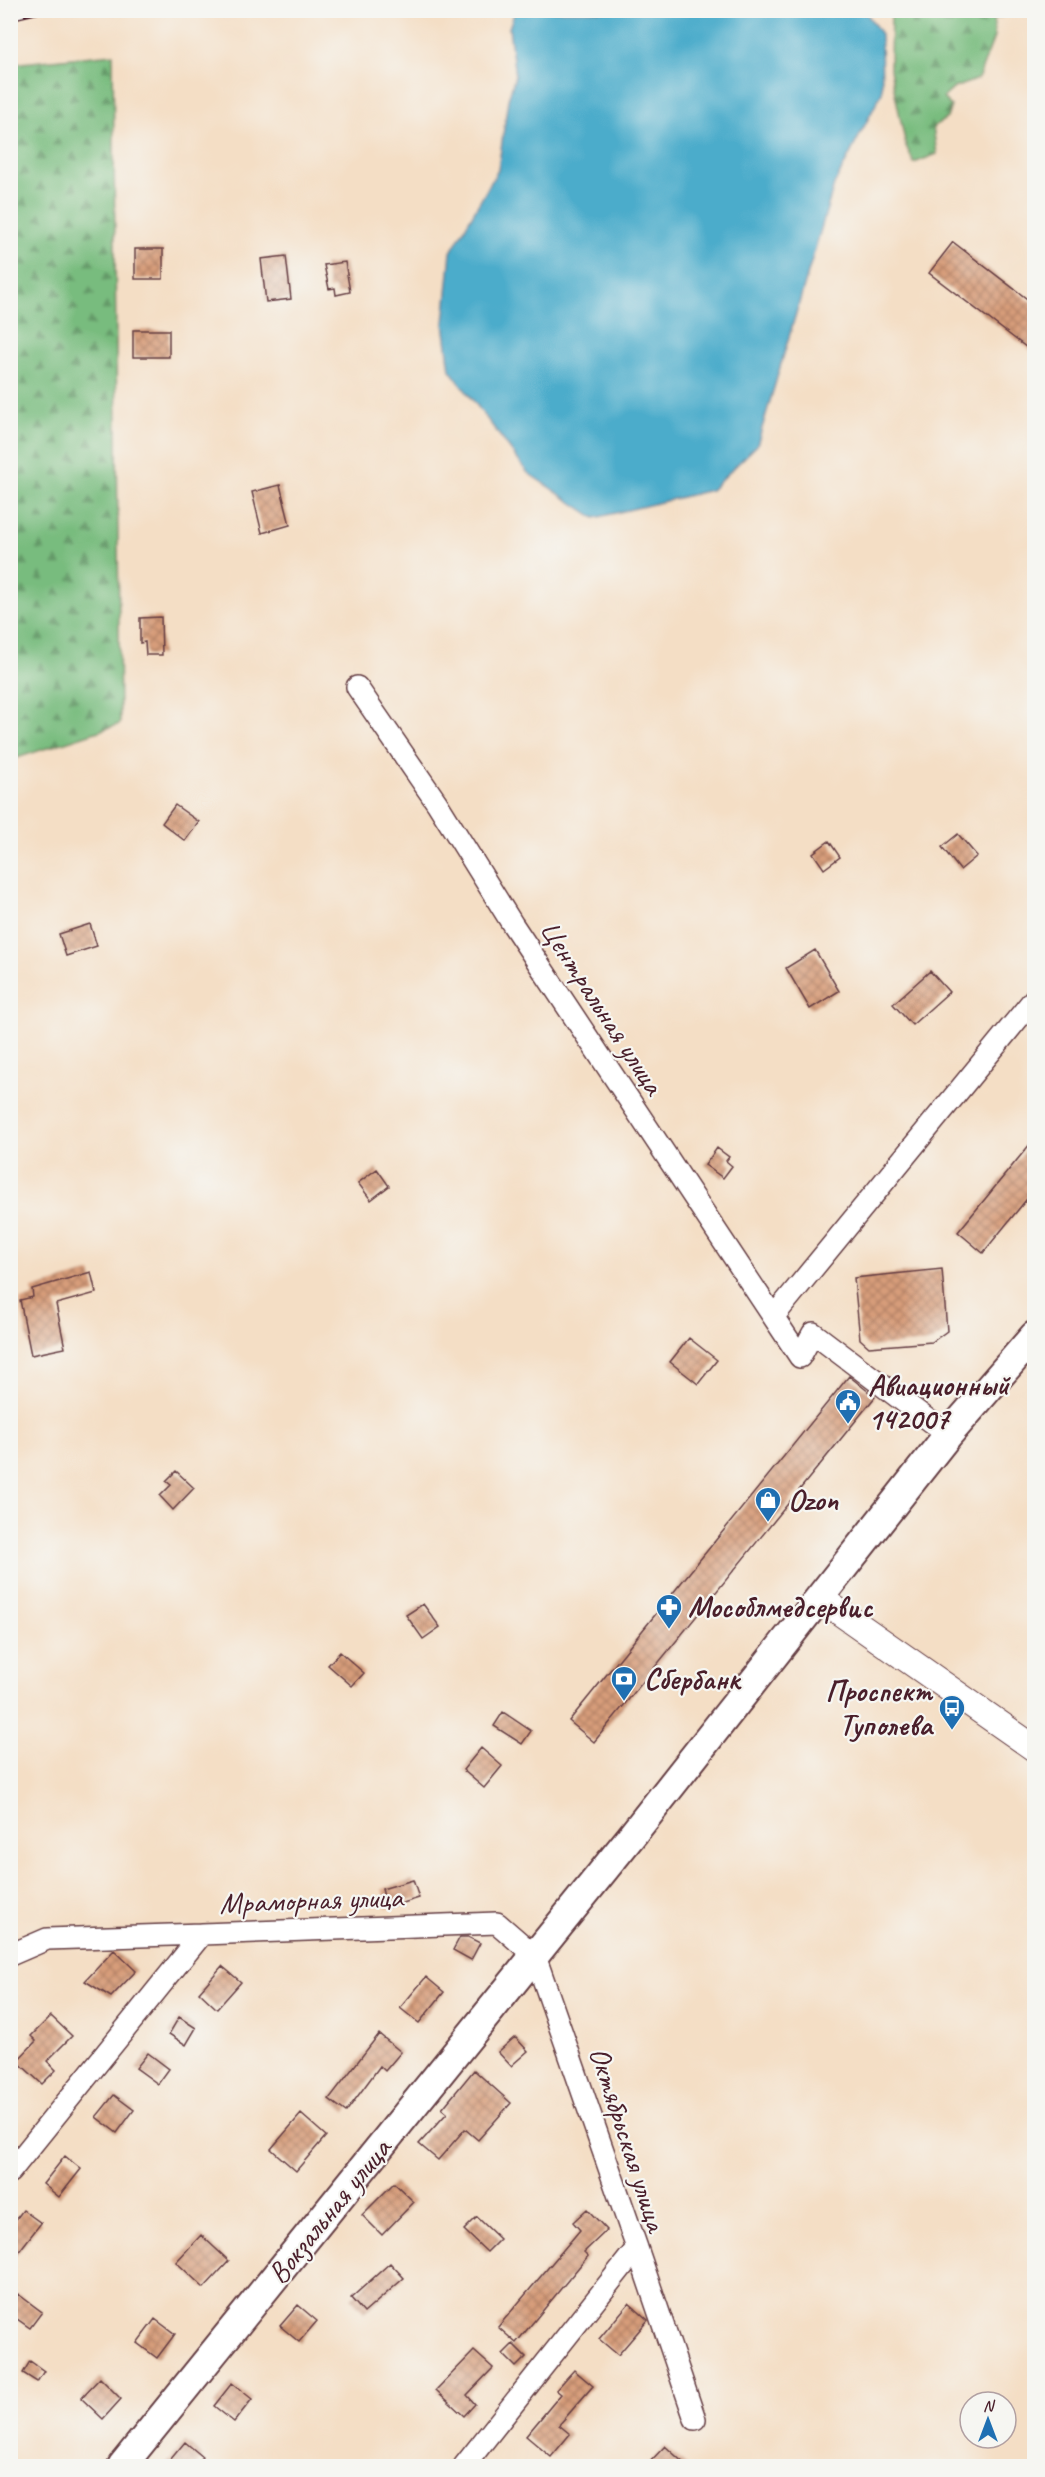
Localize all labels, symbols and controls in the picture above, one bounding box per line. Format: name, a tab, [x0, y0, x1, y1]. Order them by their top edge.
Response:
street label: Центральная улица	[531, 912, 674, 1103]
place label: Авиационный 142007	[868, 1366, 1011, 1438]
public building icon: Авиационный 142007	[833, 1387, 863, 1425]
place label: Ozon	[788, 1481, 839, 1519]
shop icon: Ozon	[753, 1485, 783, 1523]
place label: Мособлмедсервис	[688, 1588, 873, 1626]
pharmacy icon: Мособлмедсервис	[654, 1592, 684, 1630]
place label: Сбербанк	[644, 1660, 742, 1698]
bank icon: Сбербанк	[609, 1664, 639, 1702]
place label: Проспект Туполева	[826, 1672, 935, 1744]
bus stop icon: Проспект Туполева	[937, 1693, 967, 1731]
street label: Мраморная улица	[219, 1878, 405, 1922]
street label: Октябрьская улица	[580, 2042, 677, 2239]
street label: Вокзальная улица	[259, 2129, 400, 2291]
north arrow	[958, 2390, 1018, 2450]
text: N	[983, 2396, 996, 2416]

